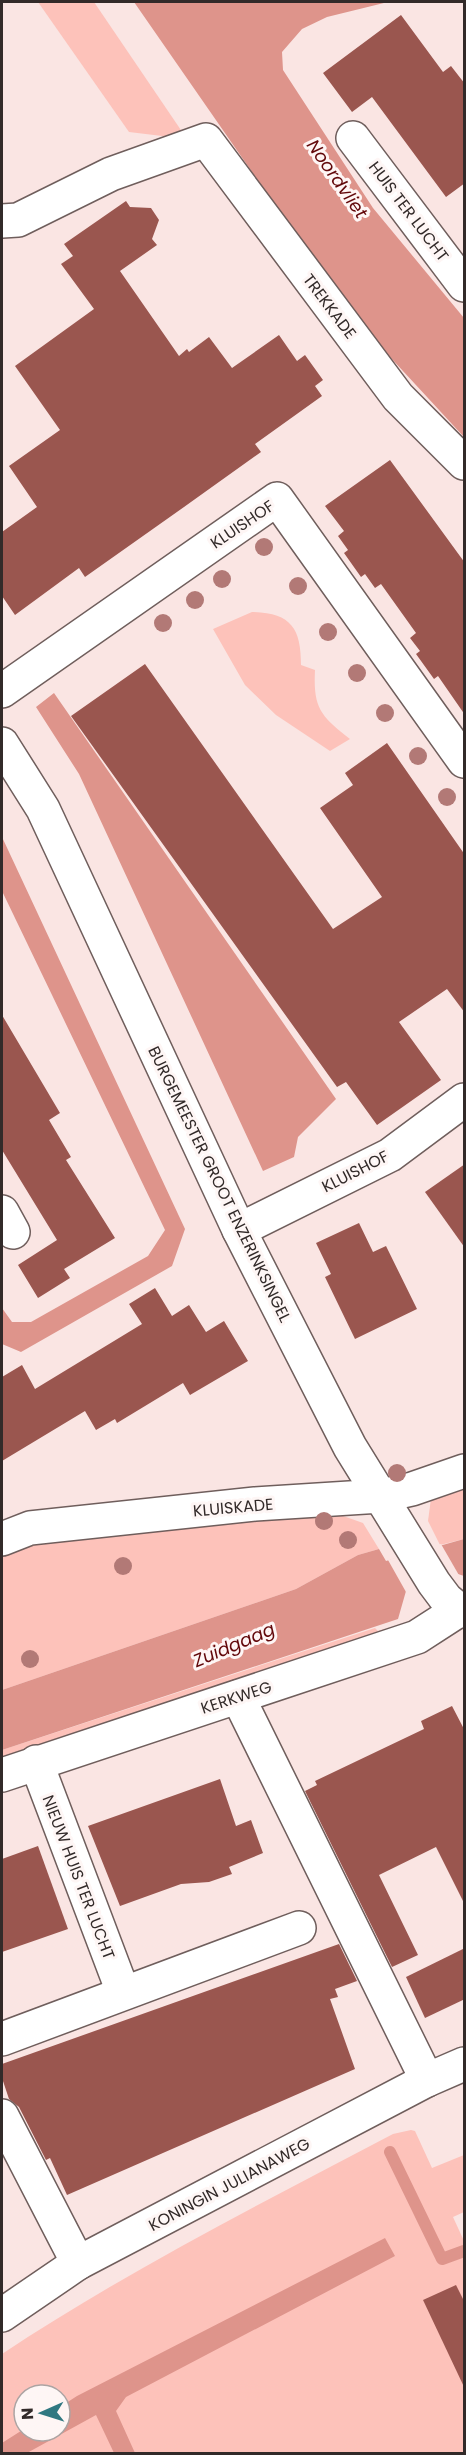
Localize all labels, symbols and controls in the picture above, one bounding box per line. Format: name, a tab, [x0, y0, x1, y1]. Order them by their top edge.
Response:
water label: Noordvliet	[301, 134, 374, 224]
street label: HUIS TER LUCHT	[363, 156, 454, 266]
street label: TREKKADE	[298, 269, 362, 344]
street label: KLUISHOF	[206, 495, 279, 554]
street label: BURGEMEESTER GROOT ENZERINKSINGEL	[142, 1042, 297, 1326]
street label: KLUISHOF	[318, 1145, 393, 1198]
street label: KLUISKADE	[192, 1493, 274, 1522]
water label: Zuidgaag	[188, 1616, 279, 1673]
street label: KERKWEG	[198, 1675, 275, 1720]
street label: NIEUW HUIS TER LUCHT	[37, 1792, 121, 1963]
street label: KONINGIN JULIANAWEG	[144, 2132, 314, 2237]
north arrow	[12, 2383, 72, 2443]
text: N	[16, 2407, 39, 2420]

